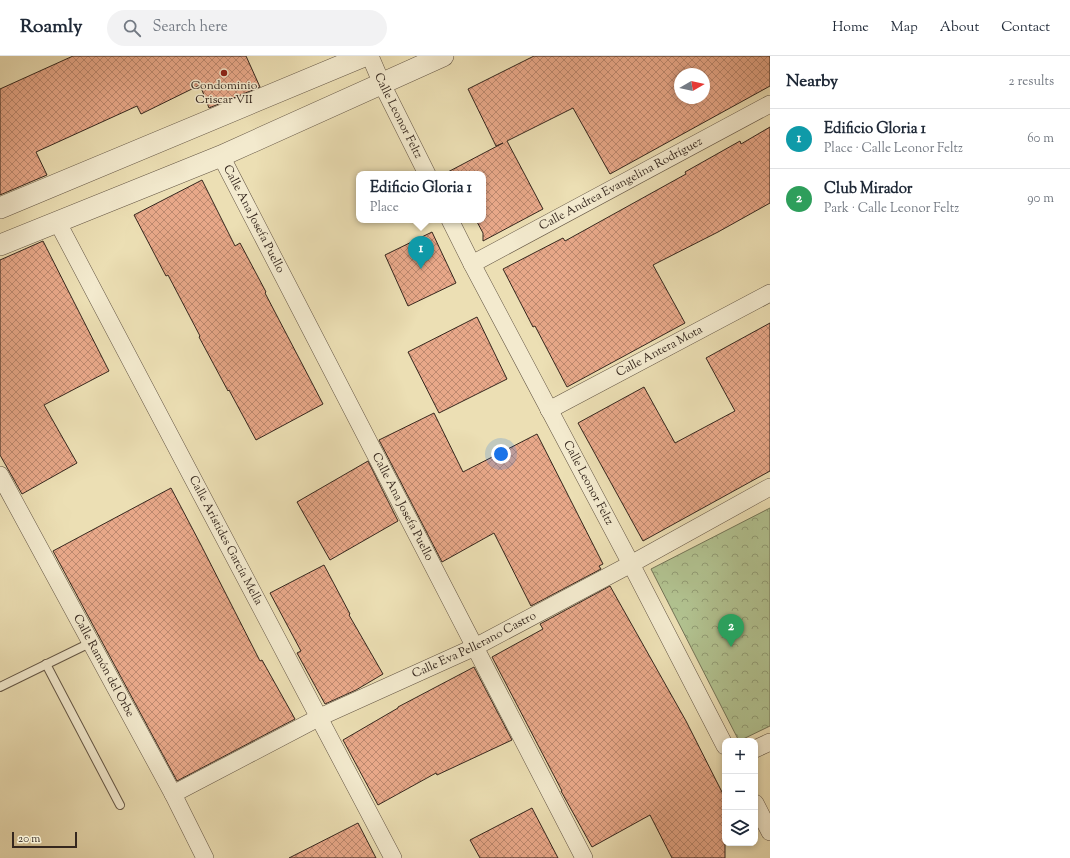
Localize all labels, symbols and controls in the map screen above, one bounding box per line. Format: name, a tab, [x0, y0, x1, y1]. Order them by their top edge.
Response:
search box	[107, 10, 387, 46]
text: Roamly	[20, 14, 83, 41]
icon: search	[121, 17, 143, 39]
text: Search here	[153, 17, 228, 38]
text: Home	[832, 18, 869, 38]
text: Map	[891, 18, 918, 38]
text: About	[940, 18, 979, 38]
text: Contact	[1001, 18, 1050, 38]
marker: Condominio Criscar VII	[219, 68, 229, 78]
north arrow	[674, 68, 710, 104]
street label: Calle Leonor Feltz	[369, 70, 427, 162]
text: Nearby	[786, 70, 838, 94]
text: 2 results	[1009, 73, 1054, 91]
place label: Condominio Criscar VII	[191, 77, 258, 109]
text: Edificio Gloria 1	[824, 119, 926, 140]
text: 1	[797, 130, 801, 148]
text: 60 m	[1027, 130, 1054, 148]
street label: Calle Andrea Evangelina Rodríguez	[536, 133, 706, 235]
text: Place · Calle Leonor Feltz	[824, 140, 963, 158]
street label: Calle Ana Josefa Puello	[218, 162, 289, 277]
popup	[356, 171, 486, 223]
text: Edificio Gloria 1	[370, 178, 472, 199]
text: Club Mirador	[824, 179, 913, 200]
text: 2	[796, 190, 802, 208]
text: 90 m	[1027, 190, 1054, 208]
text: Place	[370, 199, 399, 217]
text: Park · Calle Leonor Feltz	[824, 200, 959, 218]
pin: 1	[408, 236, 434, 269]
street label: Calle Antera Mota	[613, 321, 706, 382]
street label: Calle Leonor Feltz	[558, 437, 618, 529]
your location	[491, 444, 511, 464]
street label: Calle Ana Josefa Puello	[367, 450, 438, 565]
street label: Calle Arístides García Mella	[184, 472, 267, 609]
street label: Calle Eva Pellerano Castro	[409, 607, 540, 683]
street label: Calle Ramón del Orbe	[68, 611, 139, 721]
pin: 2	[718, 614, 744, 647]
map controls	[722, 738, 758, 846]
button: +	[722, 738, 758, 774]
button: −	[722, 774, 758, 810]
button: layers	[722, 810, 758, 846]
scale bar	[12, 830, 77, 849]
text: 20 m	[18, 831, 40, 847]

